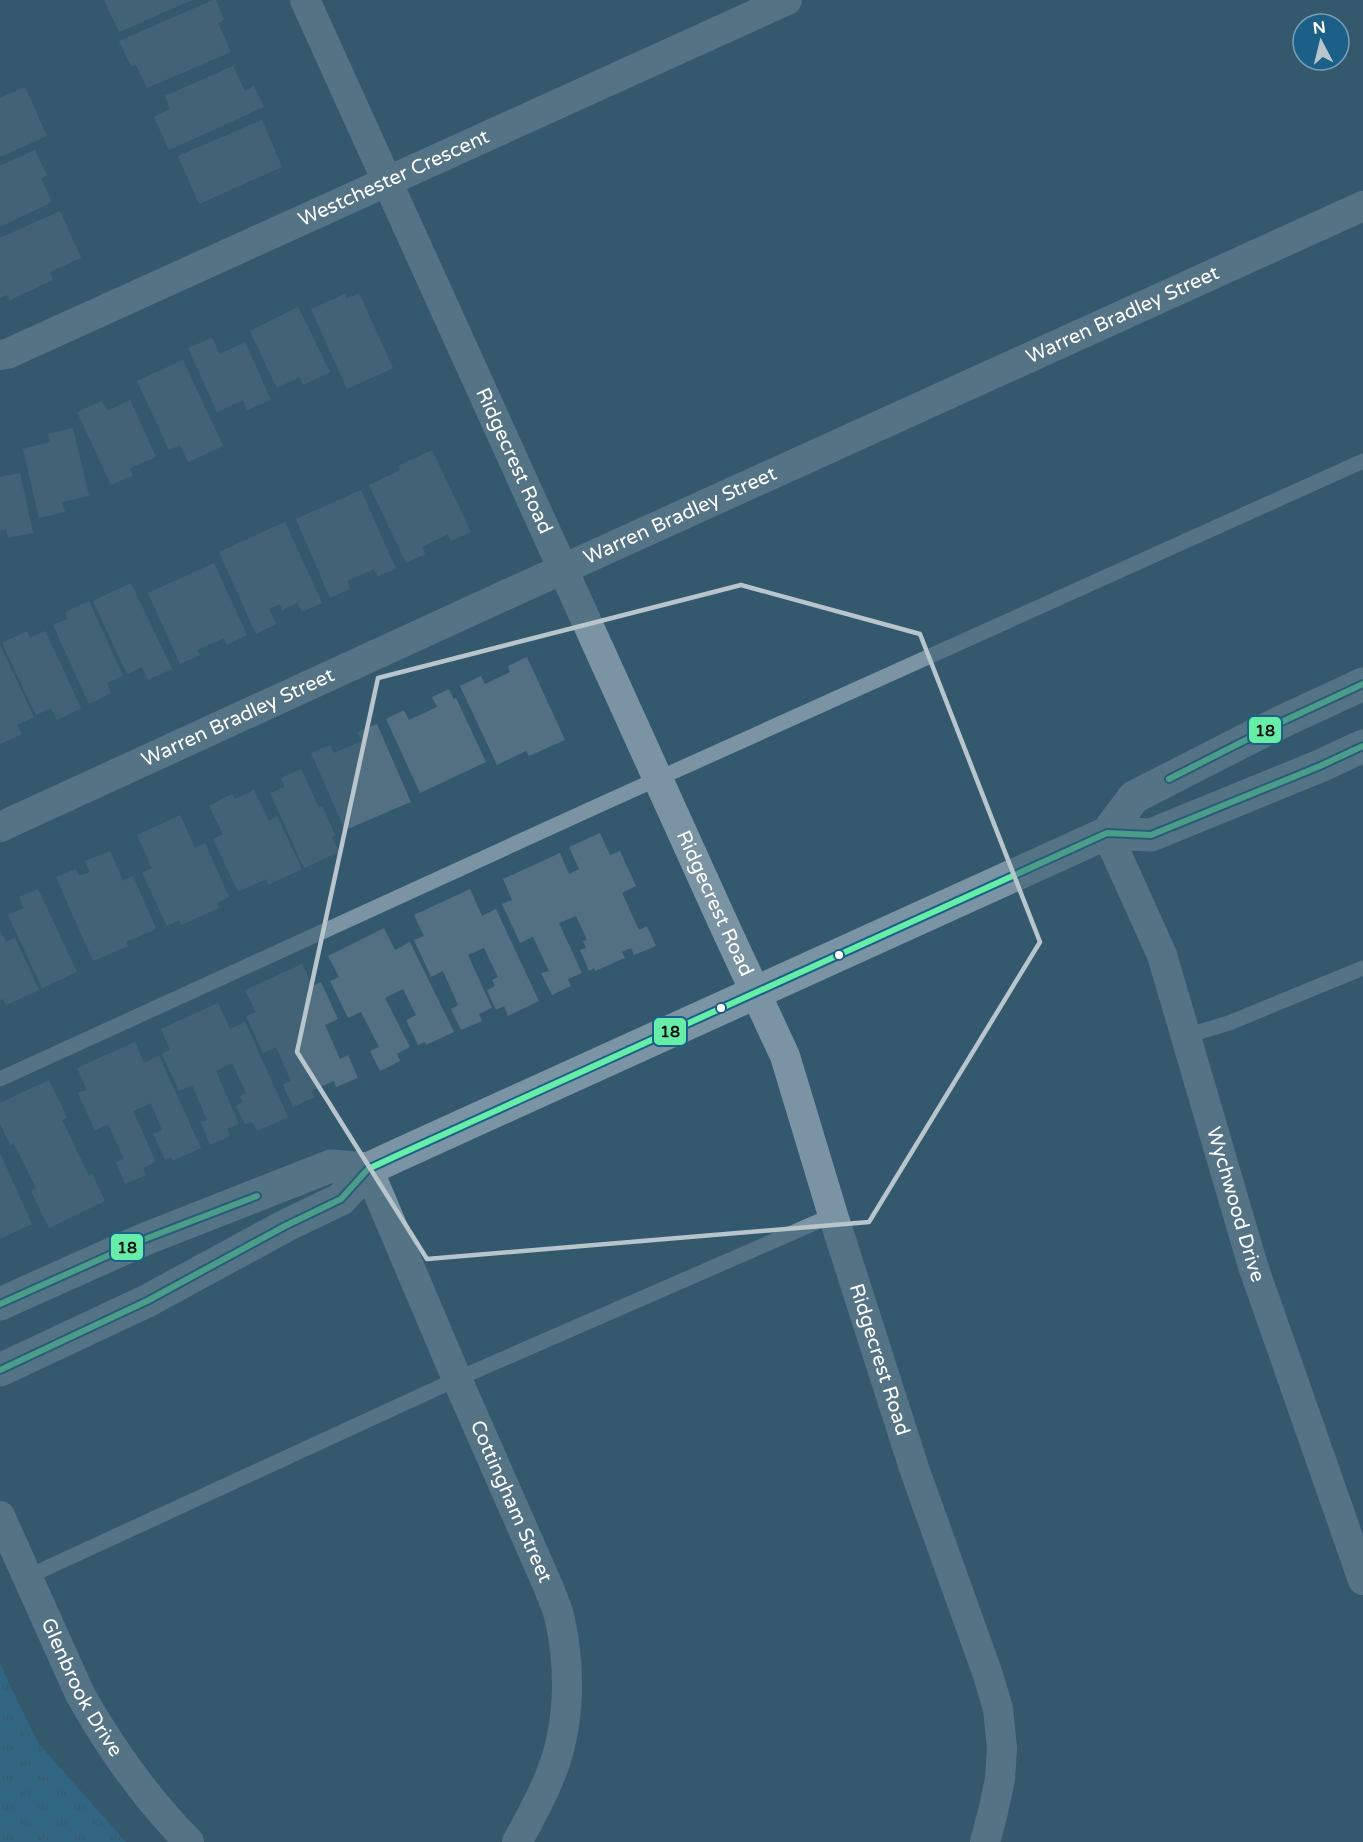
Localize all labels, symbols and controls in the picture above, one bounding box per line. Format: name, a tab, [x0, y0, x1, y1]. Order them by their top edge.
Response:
north arrow	[1291, 12, 1351, 72]
text: N	[1312, 17, 1327, 39]
street label: Westchester Crescent	[295, 125, 493, 232]
street label: Warren Bradley Street	[1023, 261, 1223, 369]
street label: Ridgecrest Road	[470, 384, 557, 538]
street label: Warren Bradley Street	[580, 462, 781, 570]
street label: Warren Bradley Street	[138, 663, 339, 772]
line badge: 18	[1248, 716, 1282, 744]
text: 18	[1255, 721, 1275, 741]
street label: Ridgecrest Road	[671, 827, 758, 980]
unlabelled marker	[833, 949, 845, 961]
unlabelled marker	[715, 1002, 727, 1014]
line badge: 18	[653, 1017, 687, 1046]
text: 18	[660, 1022, 680, 1042]
street label: Wychwood Drive	[1201, 1124, 1270, 1285]
line badge: 18	[110, 1233, 144, 1261]
text: 18	[117, 1238, 137, 1258]
street label: Ridgecrest Road	[844, 1281, 915, 1439]
street label: Cottingham Street	[465, 1417, 557, 1587]
street label: Glenbrook Drive	[36, 1614, 128, 1762]

